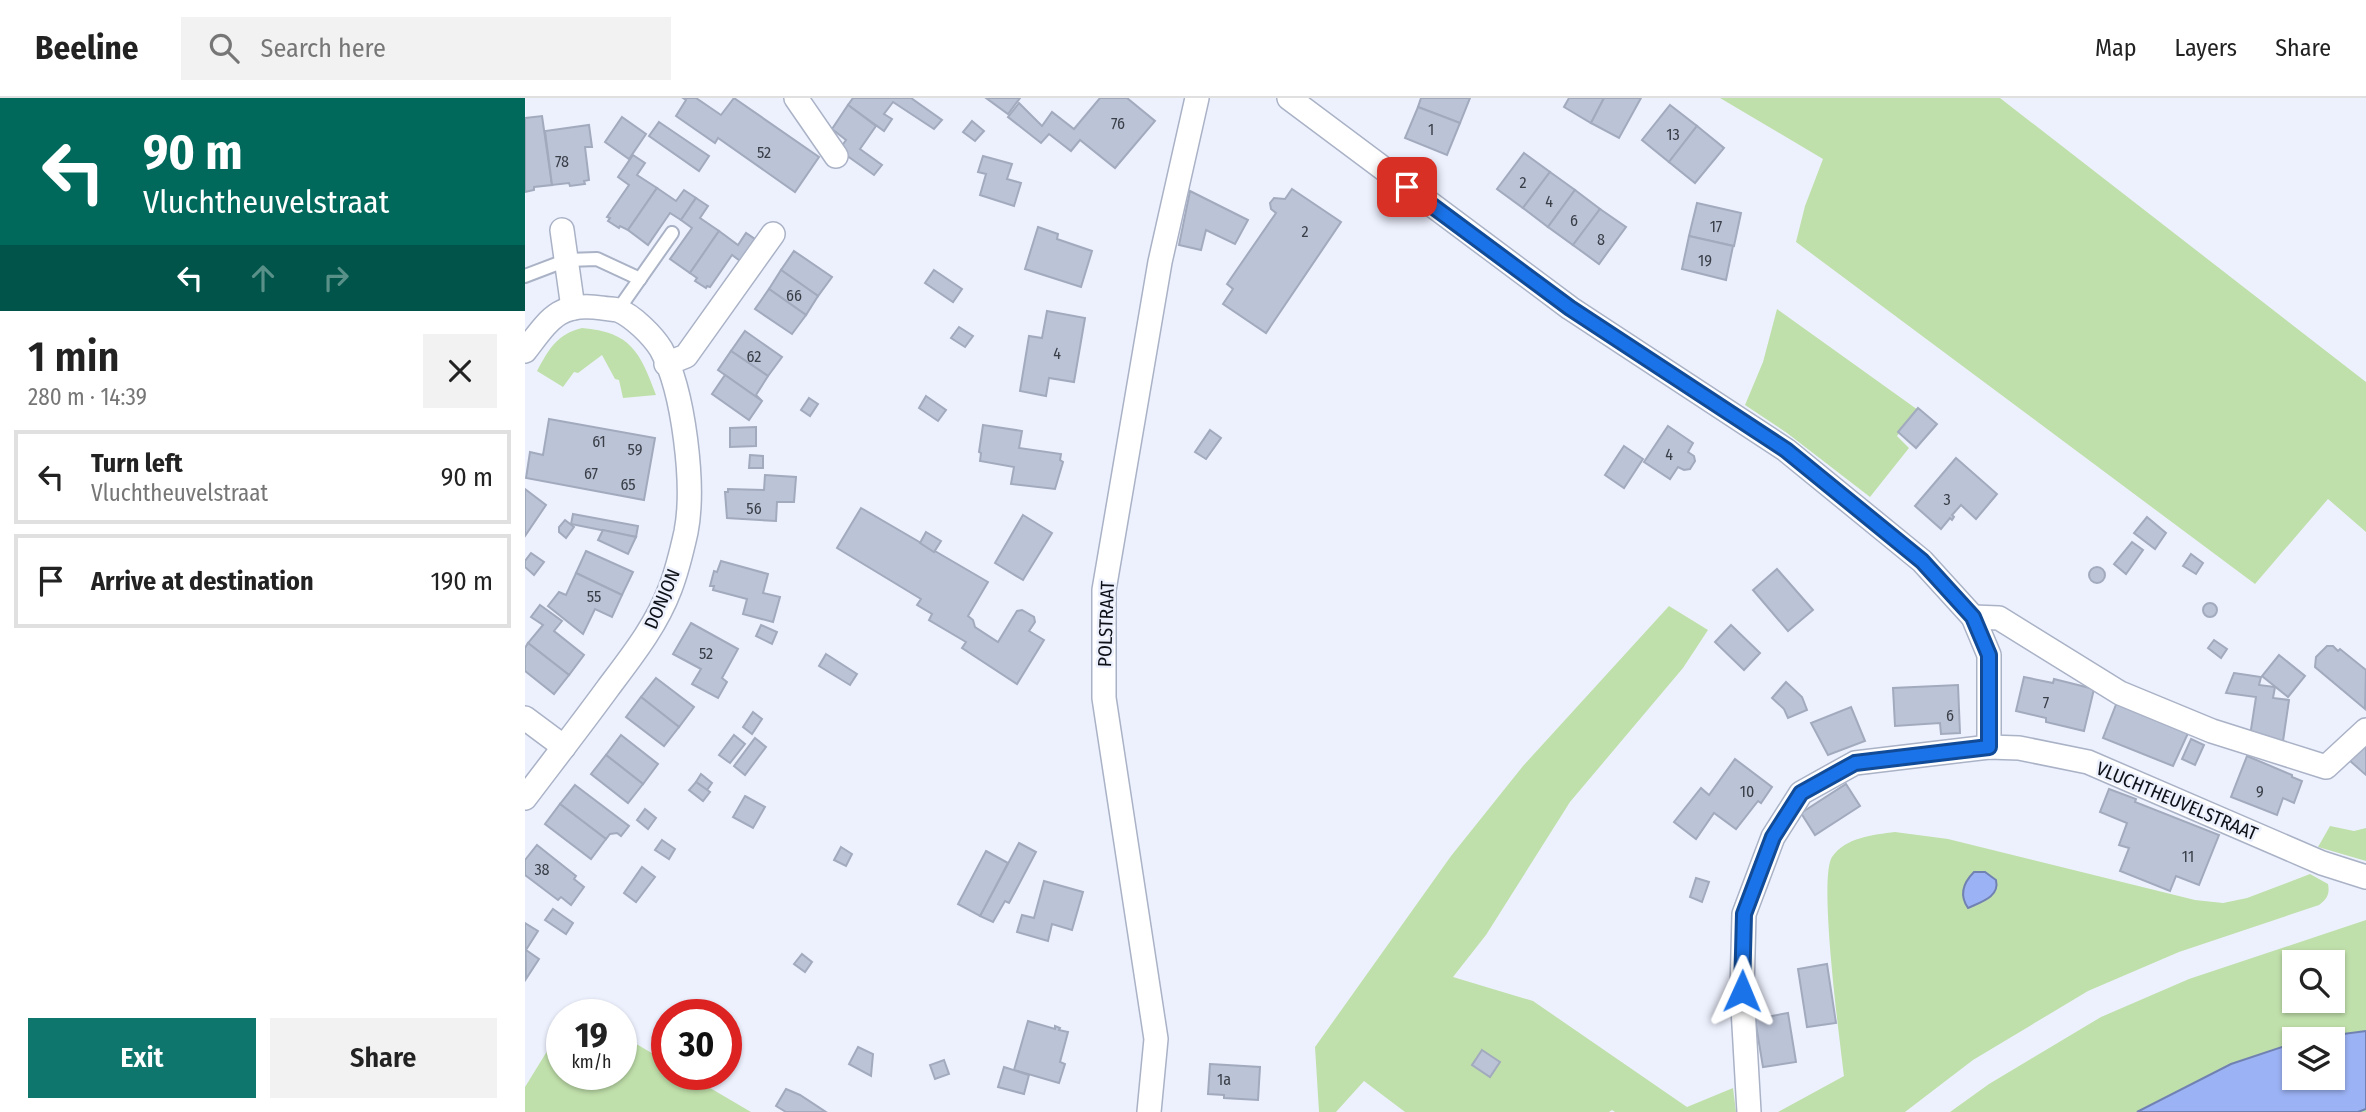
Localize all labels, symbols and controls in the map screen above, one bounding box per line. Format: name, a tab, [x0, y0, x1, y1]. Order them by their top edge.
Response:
search box	[181, 17, 671, 80]
text: Beeline	[35, 28, 139, 68]
icon: search	[205, 29, 243, 67]
text: Search here	[261, 33, 386, 64]
text: Map	[2095, 34, 2137, 62]
text: Layers	[2175, 34, 2237, 62]
text: Share	[2275, 34, 2331, 62]
house number: 76	[1111, 114, 1125, 133]
house number: 1	[1428, 120, 1434, 139]
text: 90 m	[143, 123, 243, 182]
house number: 13	[1666, 125, 1680, 144]
icon: left	[28, 126, 119, 217]
house number: 52	[757, 143, 771, 162]
house number: 78	[555, 152, 569, 171]
pin	[1377, 157, 1437, 217]
icon: arrive	[1388, 168, 1426, 206]
house number: 2	[1519, 173, 1527, 192]
text: Vluchtheuvelstraat	[143, 183, 389, 221]
house number: 4	[1545, 192, 1553, 211]
house number: 6	[1570, 211, 1578, 230]
house number: 17	[1710, 217, 1723, 236]
house number: 2	[1301, 222, 1309, 241]
house number: 8	[1597, 230, 1605, 249]
house number: 19	[1698, 251, 1712, 270]
icon: left	[171, 259, 209, 297]
icon: ahead	[244, 259, 282, 297]
icon: right	[317, 259, 355, 297]
house number: 66	[786, 286, 802, 305]
text: 1 min	[28, 332, 119, 382]
button: close	[423, 334, 497, 408]
house number: 4	[1053, 344, 1061, 363]
house number: 62	[747, 347, 761, 366]
text: 280 m · 14:39	[28, 383, 147, 411]
house number: 61	[592, 432, 606, 451]
house number: 59	[628, 440, 643, 459]
house number: 4	[1665, 445, 1673, 464]
text: Turn left	[91, 448, 183, 479]
icon: left	[32, 458, 70, 496]
text: 90 m	[441, 462, 493, 493]
house number: 67	[584, 464, 599, 483]
house number: 65	[620, 475, 636, 494]
text: Vluchtheuvelstraat	[91, 479, 268, 507]
house number: 3	[1943, 490, 1951, 509]
house number: 56	[746, 499, 762, 518]
icon: arrive	[32, 562, 70, 600]
street label: DONJON	[639, 565, 685, 633]
text: Arrive at destination	[91, 566, 314, 597]
text: 190 m	[431, 566, 493, 597]
street label: POLSTRAAT	[1093, 580, 1119, 667]
house number: 55	[587, 587, 601, 606]
house number: 52	[699, 644, 713, 663]
house number: 7	[2043, 693, 2050, 712]
house number: 6	[1946, 706, 1954, 725]
street label: VLUCHTHEUVELSTRAAT	[2093, 757, 2261, 845]
house number: 10	[1740, 782, 1754, 801]
house number: 9	[2256, 782, 2264, 801]
house number: 11	[2182, 847, 2194, 866]
house number: 38	[534, 860, 550, 879]
map controls	[2282, 950, 2345, 1090]
button: search	[2282, 950, 2345, 1013]
position arrow	[1705, 954, 1779, 1028]
speed limit sign: 30	[651, 999, 742, 1090]
text: 19	[575, 1014, 608, 1056]
button: Exit	[28, 1018, 256, 1098]
button: Share	[270, 1018, 497, 1098]
button: layers	[2282, 1027, 2345, 1090]
text: km/h	[571, 1051, 612, 1073]
house number: 1a	[1217, 1070, 1231, 1089]

